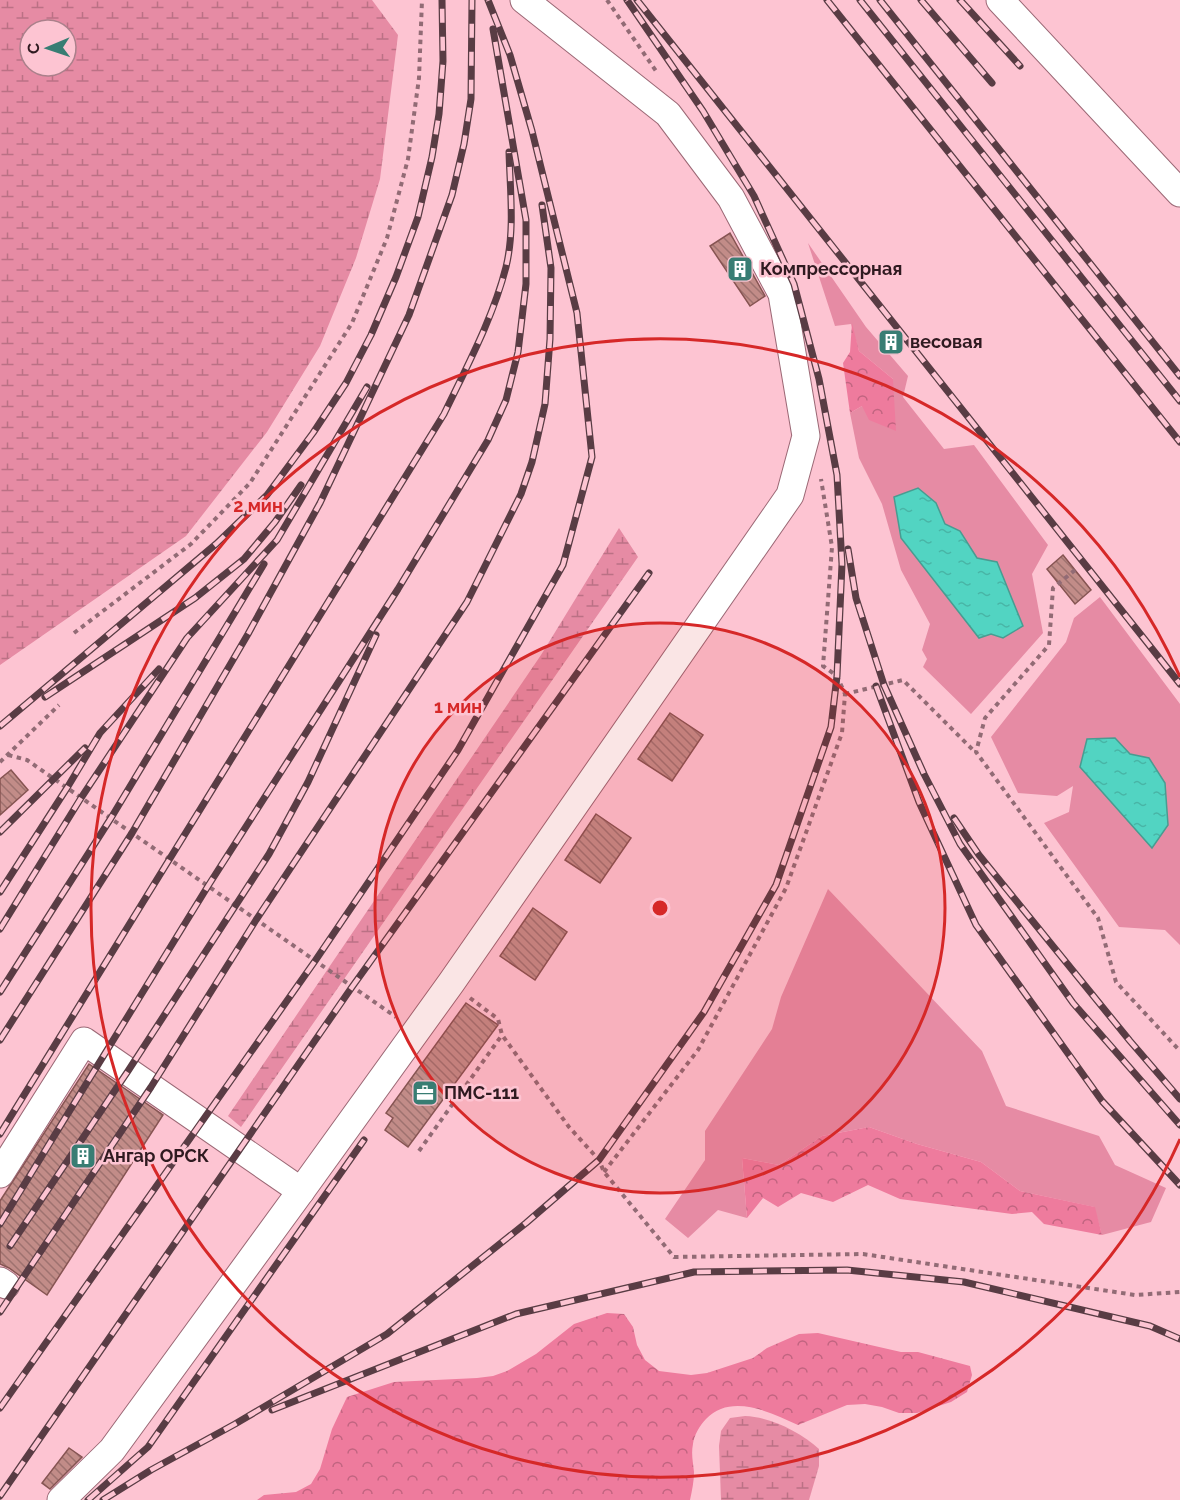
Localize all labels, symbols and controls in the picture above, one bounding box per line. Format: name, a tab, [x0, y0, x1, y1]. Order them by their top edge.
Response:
north arrow	[18, 18, 78, 78]
text: С	[24, 43, 43, 54]
building icon: Компрессорная	[725, 254, 755, 284]
place label: Компрессорная	[760, 258, 902, 279]
building icon: весовая	[876, 327, 906, 357]
place label: весовая	[910, 331, 983, 352]
text: 2 мин	[233, 495, 283, 516]
text: 1 мин	[434, 696, 482, 717]
centre of rings	[650, 898, 670, 918]
office icon: ПМС-111	[410, 1078, 440, 1108]
place label: ПМС-111	[444, 1082, 519, 1103]
building icon: Ангар ОРСК	[68, 1141, 98, 1171]
place label: Ангар ОРСК	[103, 1145, 210, 1166]

